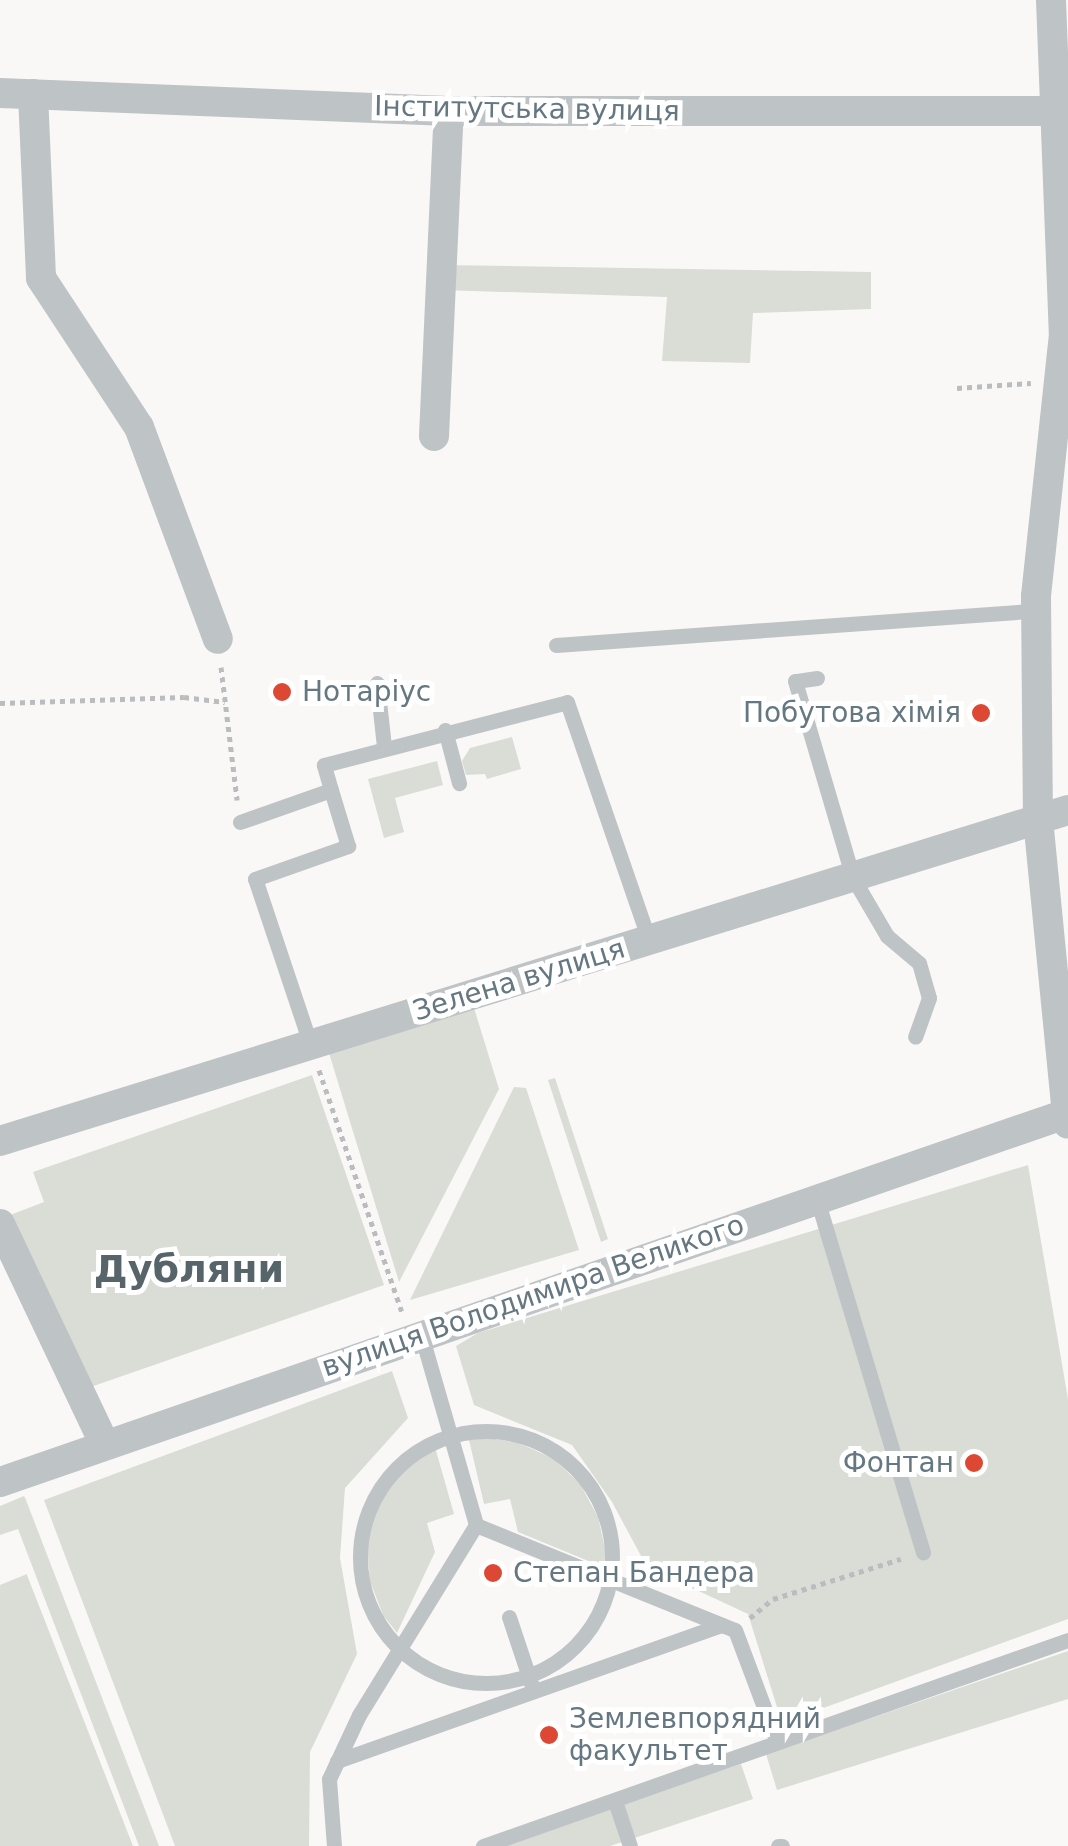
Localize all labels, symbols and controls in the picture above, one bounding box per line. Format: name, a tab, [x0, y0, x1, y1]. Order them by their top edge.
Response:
street label: Інститутська вулиця	[374, 90, 680, 128]
place label: Нотаріус	[302, 675, 431, 709]
marker: Нотаріус	[271, 681, 293, 703]
place label: Побутова хімія	[743, 696, 961, 730]
marker: Побутова хімія	[970, 702, 992, 724]
street label: Зелена вулиця	[409, 932, 629, 1028]
street label: вулиця Володимира Великого	[317, 1208, 749, 1384]
district label: Дубляни	[94, 1247, 284, 1293]
place label: Фонтан	[843, 1446, 954, 1480]
marker: Фонтан	[963, 1452, 985, 1474]
place label: Степан Бандера	[513, 1556, 755, 1590]
marker: Степан Бандера	[482, 1562, 504, 1584]
place label: Землевпорядний факультет	[569, 1702, 821, 1768]
marker: Землевпорядний факультет	[538, 1724, 560, 1746]

